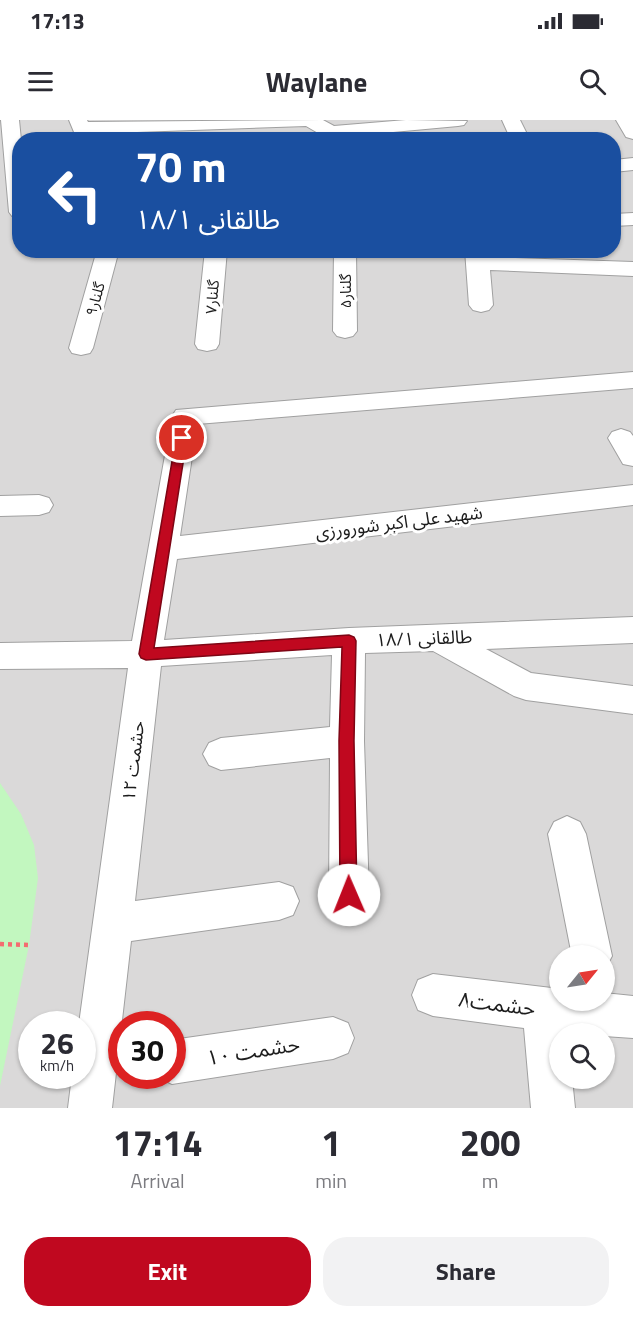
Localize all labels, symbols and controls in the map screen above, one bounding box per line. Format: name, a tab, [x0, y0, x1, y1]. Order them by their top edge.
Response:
text: 17:13	[30, 4, 85, 38]
text: Waylane	[266, 61, 367, 102]
icon: menu	[24, 65, 57, 98]
icon: search	[576, 65, 609, 98]
text: 70 m	[135, 134, 227, 198]
icon: left	[36, 156, 114, 234]
text: طالقانی ۱۸/۱	[135, 198, 280, 239]
street label: گلنار۵	[334, 273, 357, 308]
street label: گلنار۷	[199, 278, 225, 315]
street label: گلنار۹	[79, 279, 111, 319]
pin	[156, 412, 207, 463]
icon: arrive	[165, 421, 198, 454]
street label: شهید علی اکبر شورورزی	[314, 498, 484, 546]
street label: طالقانی ۱۸/۱	[375, 623, 473, 653]
street label: حشمت ۱۲	[115, 719, 151, 803]
position arrow	[317, 863, 381, 927]
north arrow	[549, 945, 615, 1011]
map controls	[549, 945, 615, 1089]
street label: حشمت۸	[457, 982, 537, 1024]
speed limit sign: 30	[108, 1011, 186, 1089]
text: 26	[40, 1020, 74, 1066]
button: search	[549, 1023, 615, 1089]
street label: حشمت ۱۰	[204, 1027, 302, 1073]
text: km/h	[40, 1054, 74, 1077]
text: 17:14	[113, 1115, 203, 1170]
text: 1	[321, 1115, 341, 1170]
text: 200	[460, 1115, 520, 1170]
text: Arrival	[131, 1165, 185, 1196]
text: min	[315, 1165, 347, 1196]
text: m	[482, 1165, 498, 1196]
button: Exit	[24, 1237, 311, 1306]
button: Share	[323, 1237, 609, 1306]

